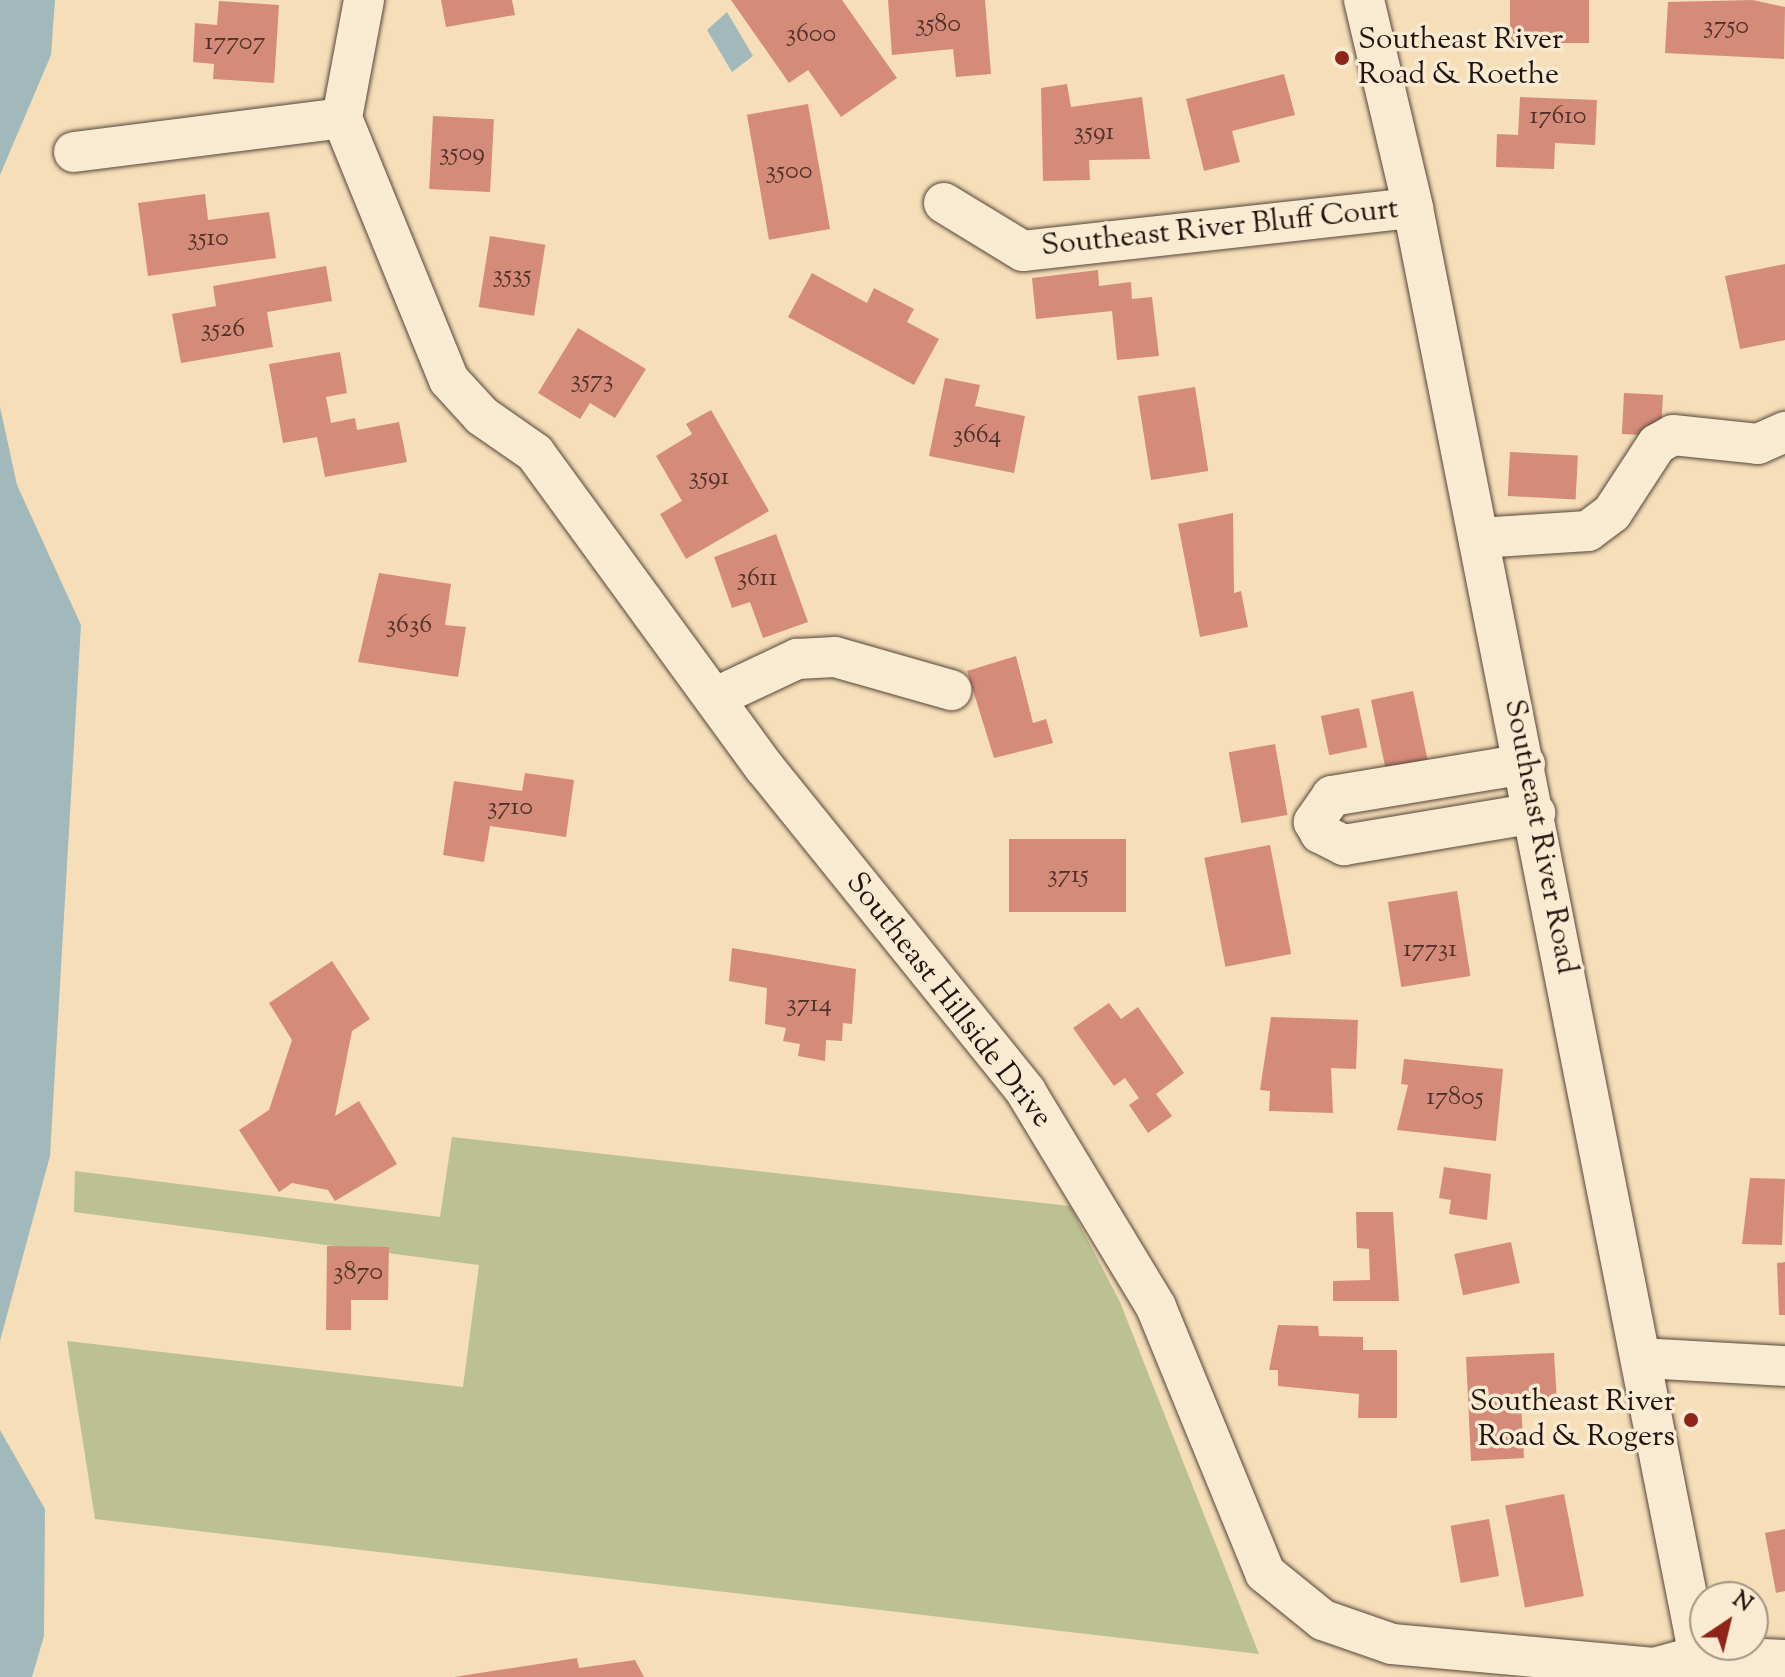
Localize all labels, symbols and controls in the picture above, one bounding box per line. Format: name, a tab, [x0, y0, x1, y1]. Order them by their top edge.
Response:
house number: 3580	[915, 9, 961, 41]
house number: 3750	[1703, 11, 1749, 43]
house number: 3600	[786, 19, 836, 51]
place label: Southeast River Road & Roethe	[1358, 23, 1563, 94]
house number: 17707	[204, 27, 266, 59]
marker: Southeast River Road & Roethe	[1333, 49, 1351, 67]
house number: 17610	[1530, 101, 1586, 133]
house number: 3591	[1074, 117, 1114, 149]
house number: 3509	[439, 138, 485, 170]
house number: 3500	[766, 156, 812, 188]
street label: Southeast River Bluff Court	[1040, 192, 1400, 266]
house number: 3510	[187, 223, 229, 255]
house number: 3535	[493, 260, 531, 292]
house number: 3526	[201, 314, 245, 346]
house number: 3573	[571, 365, 613, 397]
house number: 3664	[953, 420, 1001, 452]
house number: 3591	[689, 462, 729, 494]
house number: 3611	[737, 563, 777, 595]
house number: 3636	[386, 610, 432, 642]
street label: Southeast River Road	[1495, 697, 1583, 977]
house number: 3710	[487, 792, 533, 824]
house number: 3715	[1047, 860, 1089, 892]
street label: Southeast Hillside Drive	[837, 866, 1059, 1136]
house number: 17731	[1403, 934, 1457, 966]
house number: 3714	[786, 989, 832, 1021]
house number: 17805	[1426, 1082, 1484, 1114]
house number: 3870	[333, 1257, 383, 1289]
place label: Southeast River Road & Rogers	[1470, 1385, 1675, 1456]
marker: Southeast River Road & Rogers	[1682, 1411, 1700, 1429]
north arrow	[1689, 1581, 1769, 1661]
text: N	[1725, 1585, 1758, 1621]

